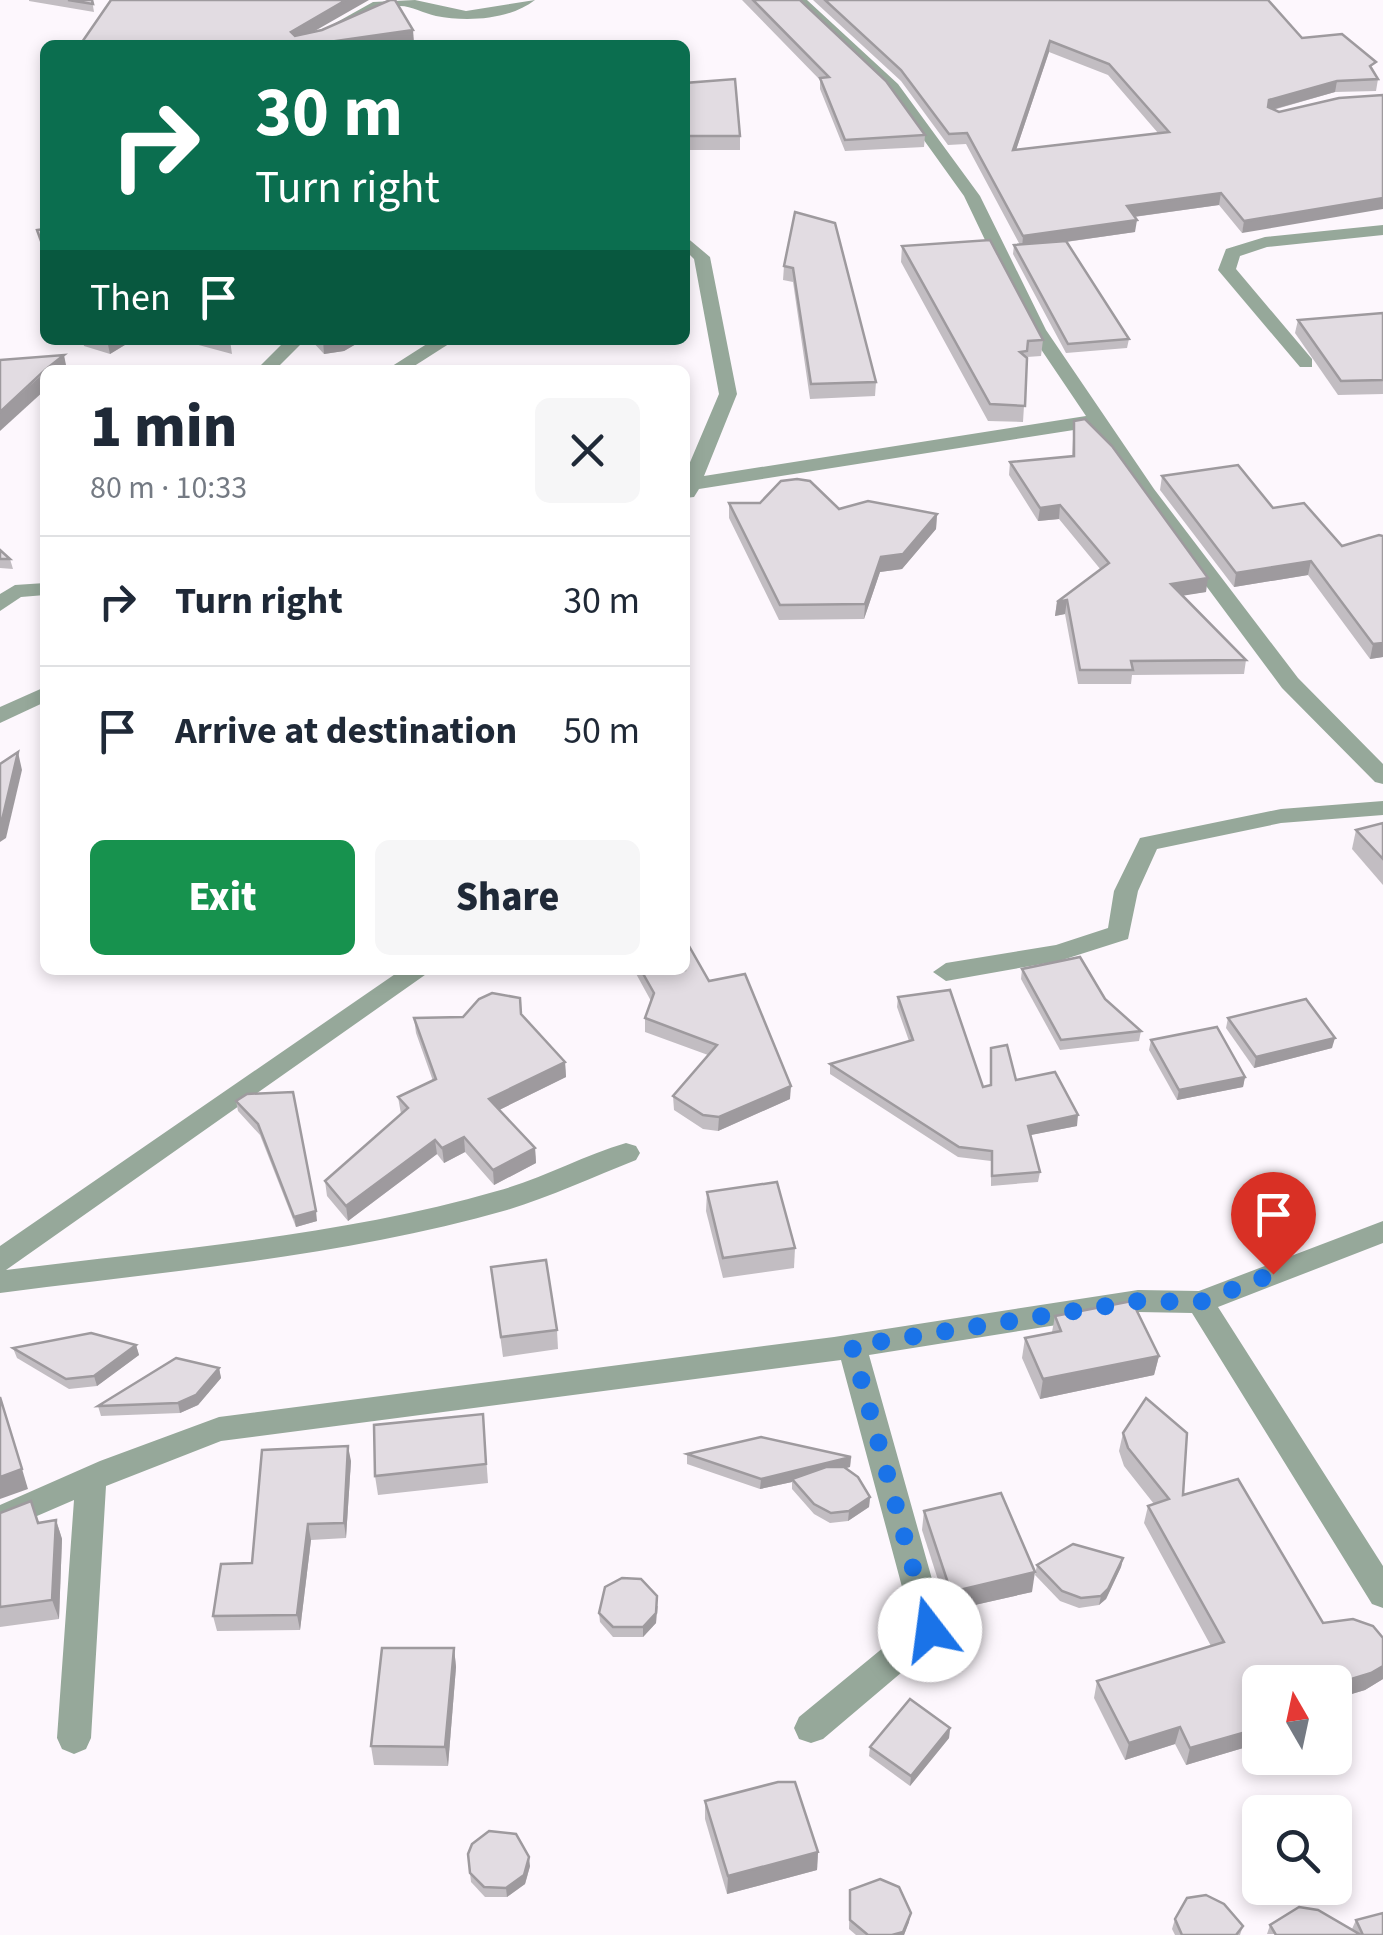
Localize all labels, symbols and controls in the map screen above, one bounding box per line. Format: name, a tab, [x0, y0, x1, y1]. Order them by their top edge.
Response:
text: 30 m	[255, 63, 403, 163]
icon: right	[90, 80, 220, 210]
text: Turn right	[255, 156, 440, 220]
icon: arrive	[191, 270, 246, 325]
text: Then	[90, 271, 171, 325]
text: 1 min	[90, 385, 237, 470]
button: close	[535, 398, 640, 503]
text: 80 m · 10:33	[90, 465, 247, 511]
icon: right	[90, 574, 145, 629]
text: Turn right	[175, 574, 343, 628]
text: 30 m	[563, 574, 640, 628]
icon: arrive	[90, 704, 145, 759]
text: Arrive at destination	[175, 704, 517, 758]
text: 50 m	[563, 704, 640, 758]
button: Exit	[90, 840, 355, 955]
button: Share	[375, 840, 640, 955]
pin	[1231, 1172, 1316, 1275]
icon: arrive	[1246, 1187, 1301, 1242]
position arrow	[878, 1578, 982, 1682]
north arrow	[1242, 1665, 1352, 1775]
map controls	[1242, 1665, 1352, 1905]
button: search	[1242, 1795, 1352, 1905]

